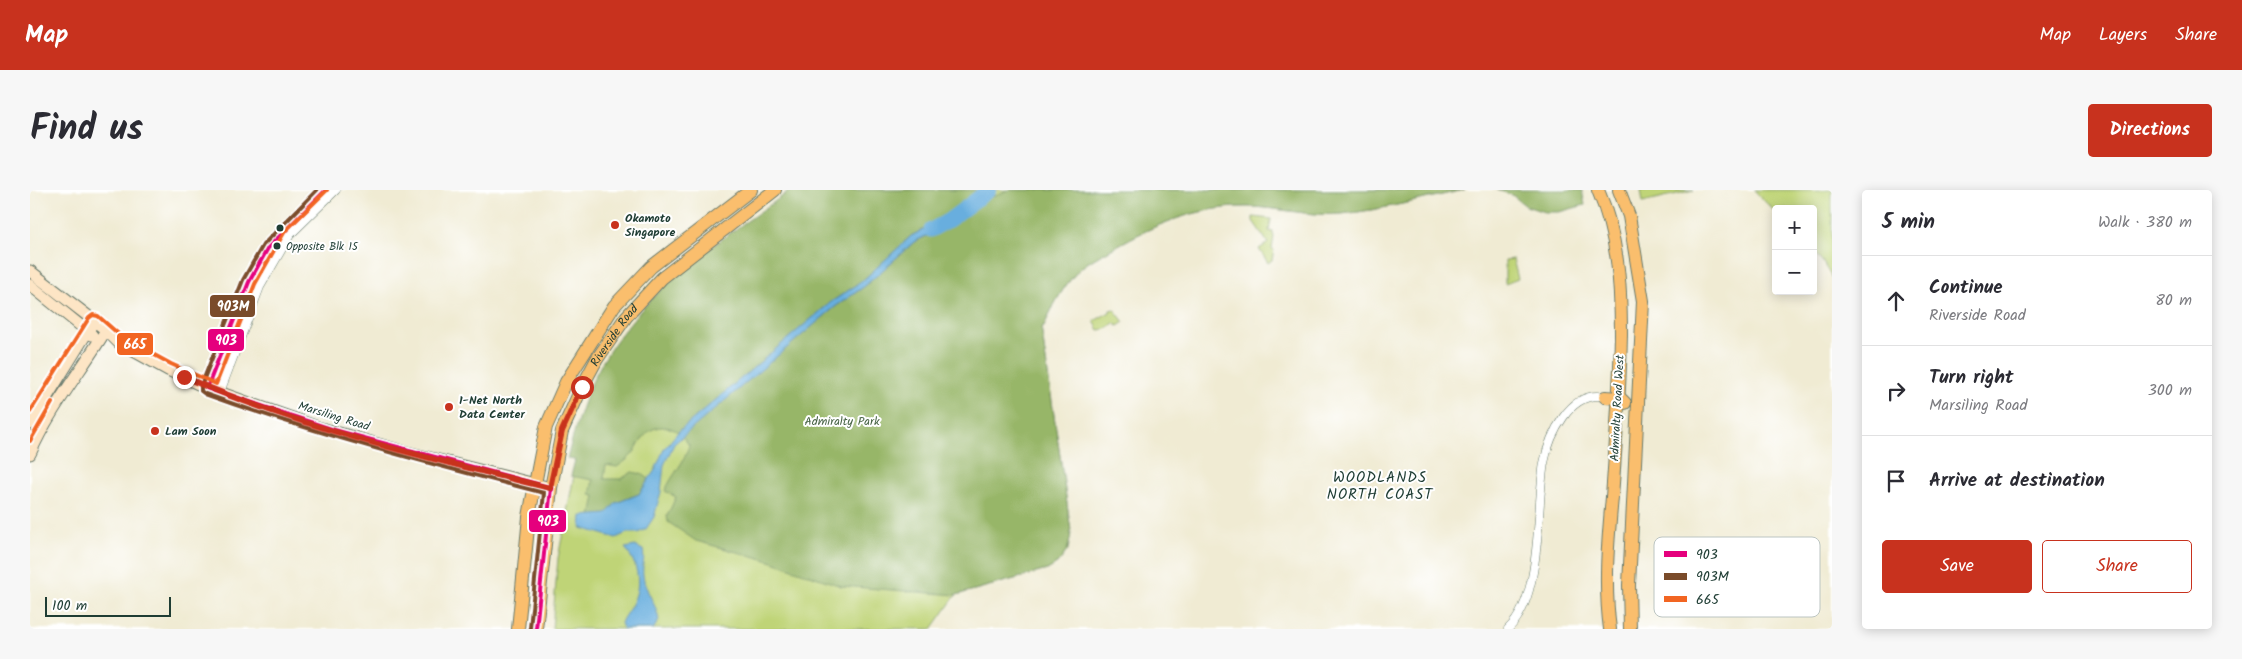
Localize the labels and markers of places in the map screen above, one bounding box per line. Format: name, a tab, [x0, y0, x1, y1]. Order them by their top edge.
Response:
place label: Okamoto Singapore	[625, 209, 676, 242]
marker: Okamoto Singapore	[609, 219, 621, 231]
unlabelled marker	[275, 223, 285, 233]
place label: Opposite Blk 15	[286, 238, 359, 256]
marker: Opposite Blk 15	[272, 241, 282, 251]
place label: 1-Net North Data Center	[459, 391, 525, 424]
marker: 1-Net North Data Center	[443, 401, 455, 413]
place label: Lam Soon	[165, 422, 217, 441]
marker: Lam Soon	[149, 425, 161, 437]

